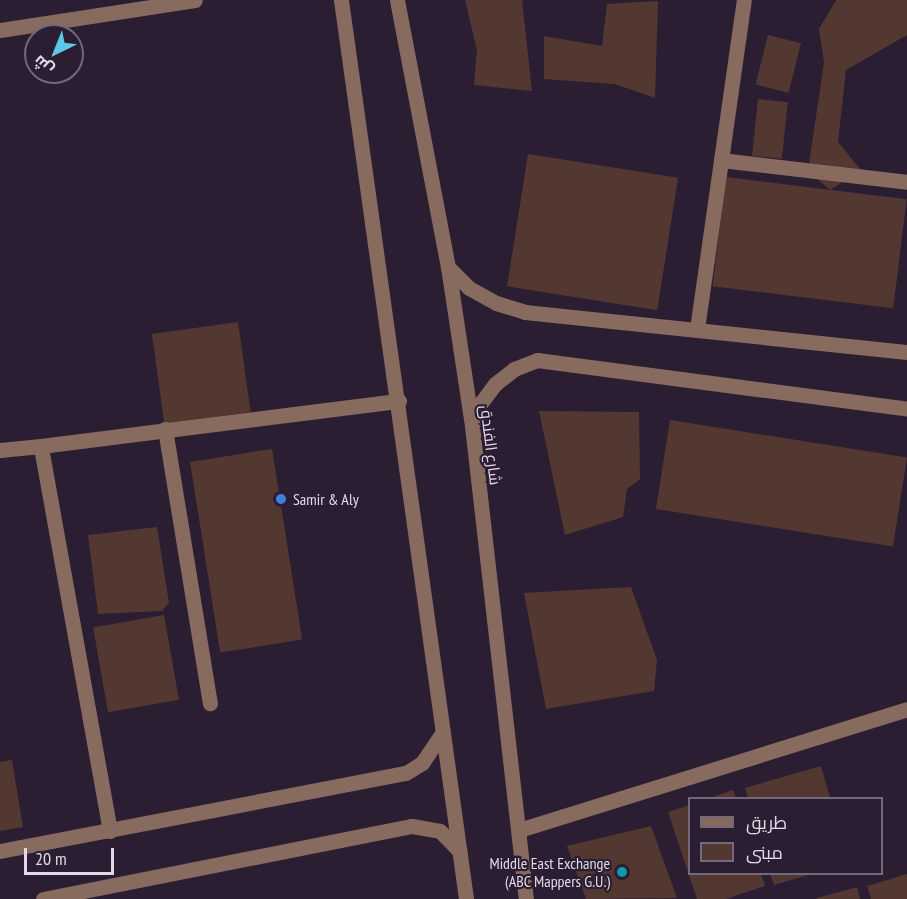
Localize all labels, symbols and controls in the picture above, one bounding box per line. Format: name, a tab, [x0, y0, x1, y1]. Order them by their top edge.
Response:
north arrow	[24, 24, 84, 84]
text: ش	[29, 51, 57, 80]
street label: شارع الفندق	[477, 404, 505, 486]
place label: Samir & Aly	[293, 489, 359, 509]
marker: Samir & Aly	[274, 492, 288, 506]
legend	[688, 797, 883, 875]
text: طريق	[746, 811, 787, 834]
scale bar	[27, 836, 117, 874]
text: مبنى	[746, 841, 783, 864]
text: 20 m	[35, 847, 67, 870]
place label: Middle East Exchange (ABC Mappers G.U.)	[489, 853, 610, 891]
marker: Middle East Exchange (ABC Mappers G.U.)	[615, 865, 629, 879]

